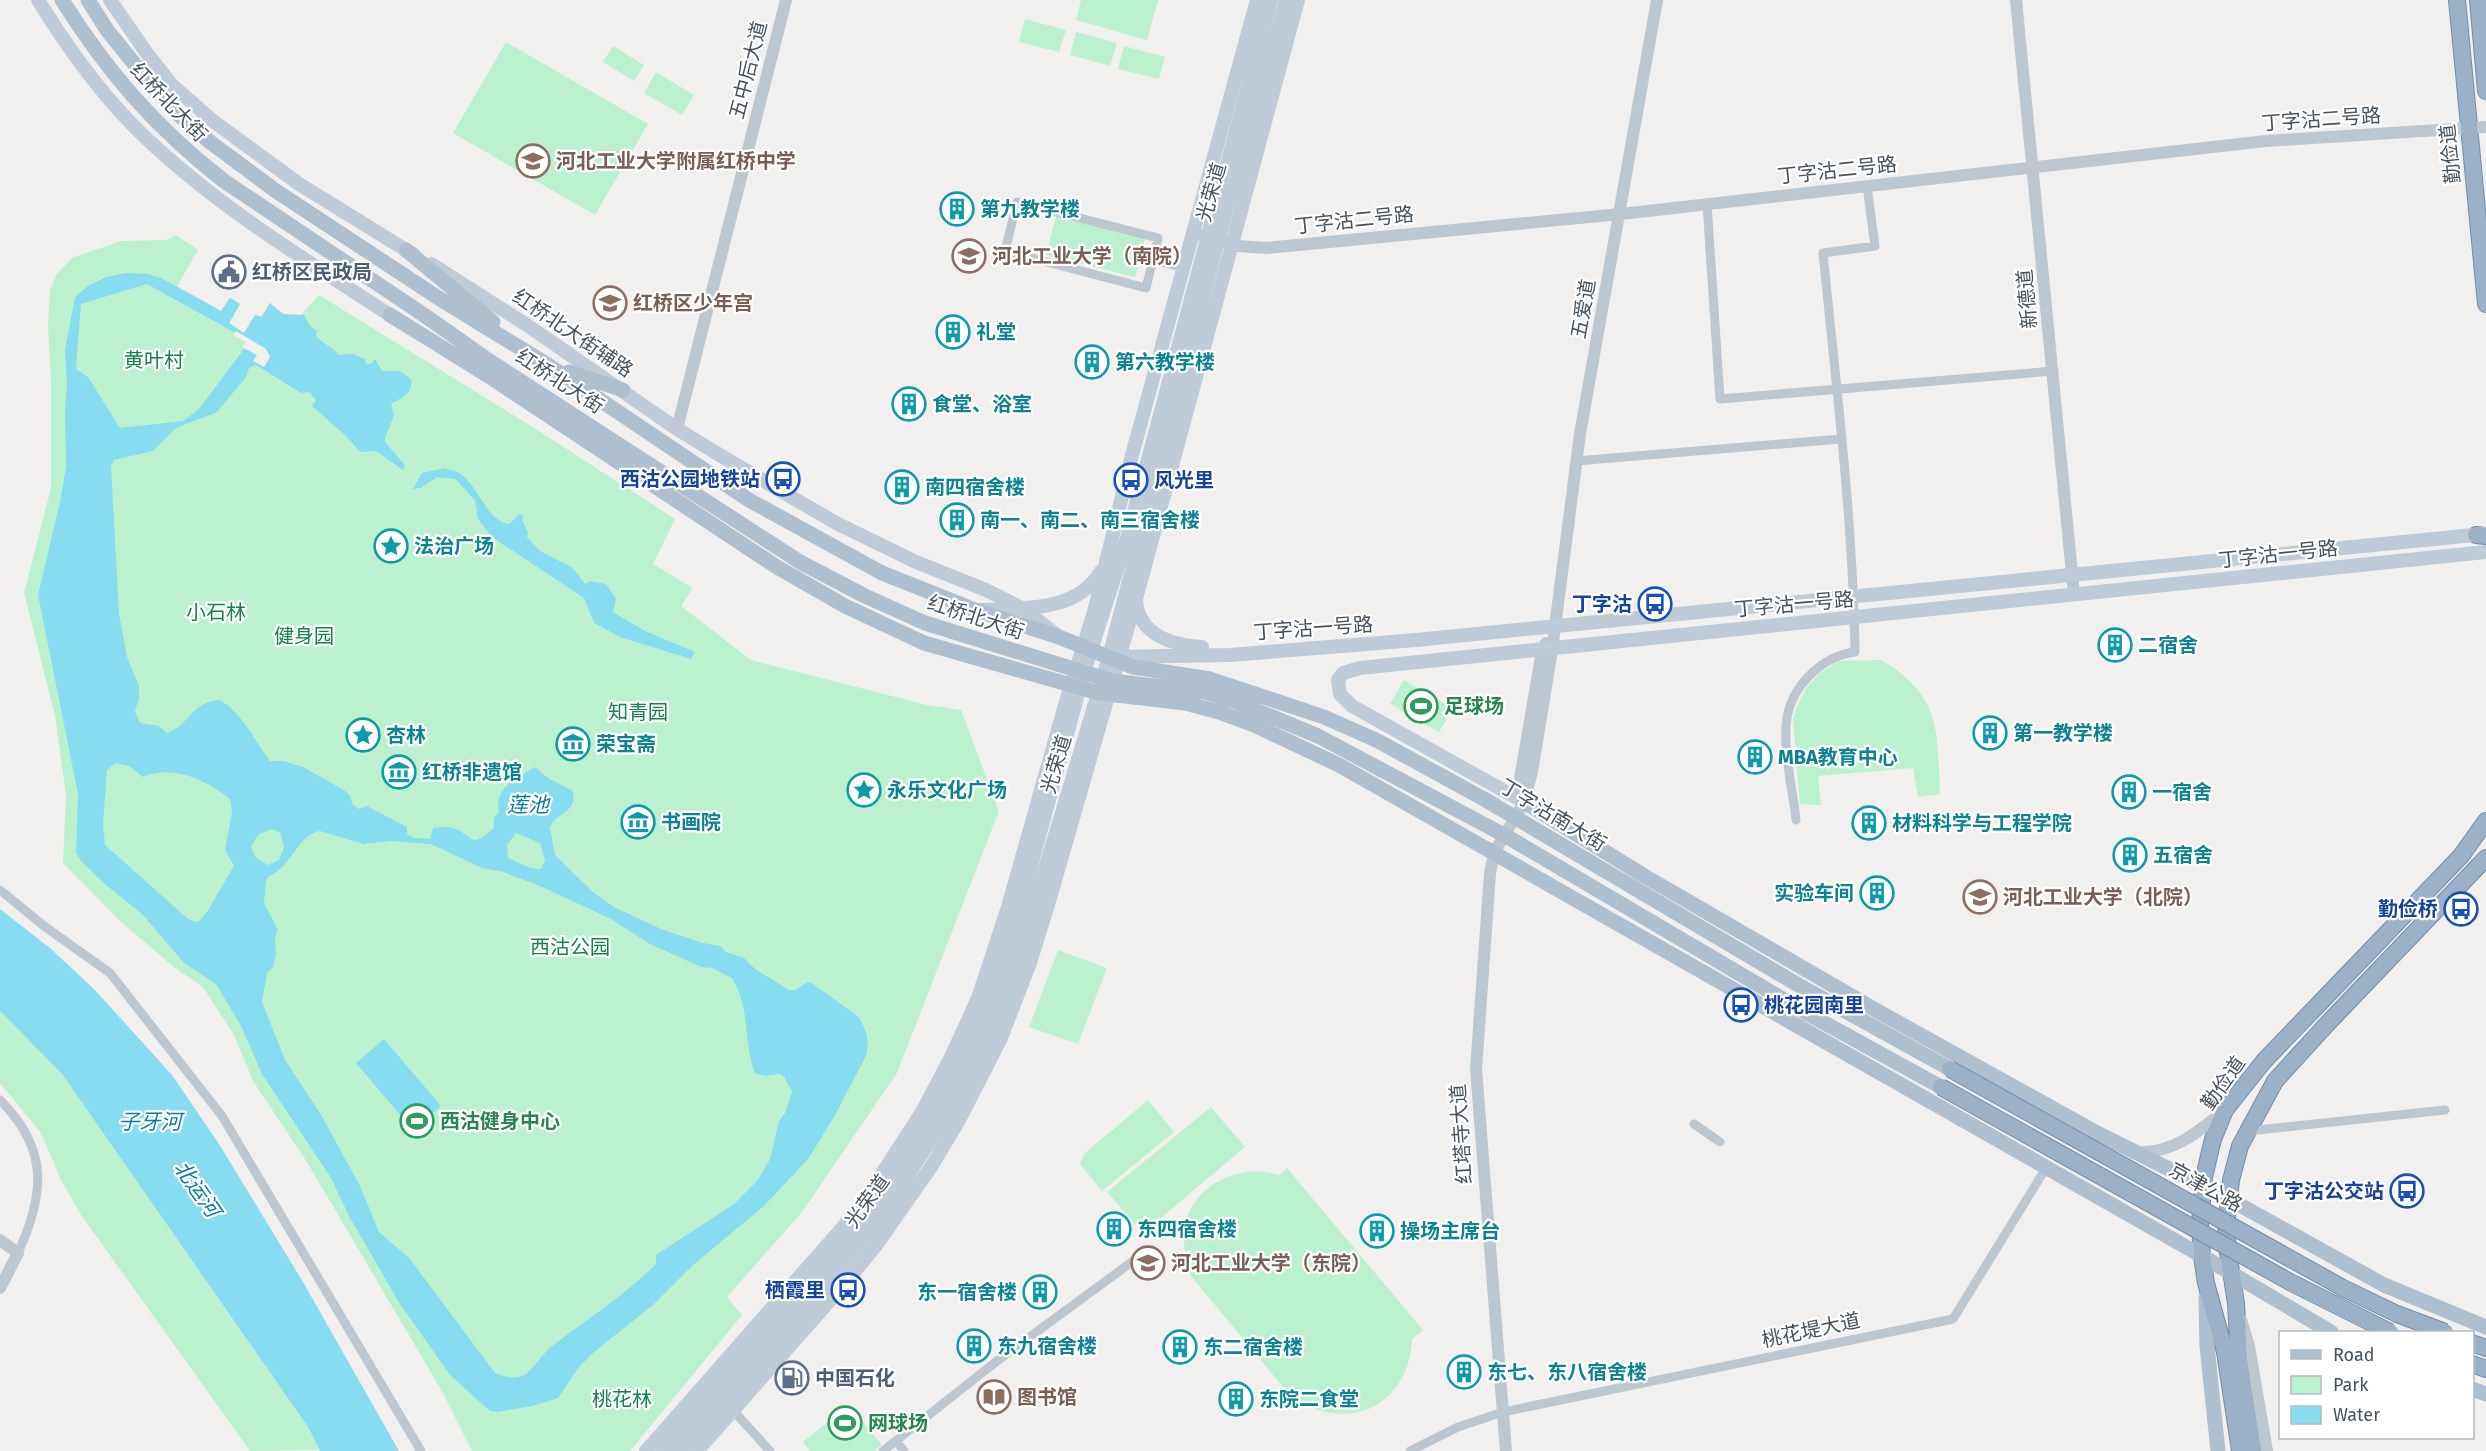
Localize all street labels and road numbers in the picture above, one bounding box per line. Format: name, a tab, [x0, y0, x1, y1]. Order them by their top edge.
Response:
street label: 五中后大道	[724, 19, 772, 121]
street label: 红桥北大街	[126, 58, 212, 146]
street label: 丁字沽二号路	[2260, 103, 2382, 135]
street label: 勤俭道	[2435, 123, 2465, 185]
street label: 丁字沽二号路	[1776, 152, 1898, 188]
street label: 光荣道	[1191, 160, 1231, 224]
street label: 丁字沽二号路	[1293, 202, 1415, 238]
street label: 新德道	[2012, 268, 2042, 330]
street label: 五爱道	[1566, 277, 1600, 341]
street label: 红桥北大街辅路	[508, 284, 638, 382]
street label: 红桥北大街	[512, 344, 608, 418]
street label: 丁字沽一号路	[2217, 536, 2339, 572]
street label: 丁字沽一号路	[1733, 587, 1855, 621]
street label: 红桥北大街	[925, 590, 1027, 644]
street label: 丁字沽一号路	[1252, 612, 1374, 644]
street label: 光荣道	[1036, 732, 1076, 796]
street label: 丁字沽南大街	[1495, 774, 1611, 856]
street label: 勤俭道	[2196, 1052, 2250, 1114]
street label: 红塔寺大道	[1446, 1083, 1476, 1185]
street label: 京津公路	[2165, 1157, 2247, 1217]
street label: 光荣道	[840, 1170, 894, 1232]
street label: 桃花堤大道	[1760, 1308, 1862, 1352]

